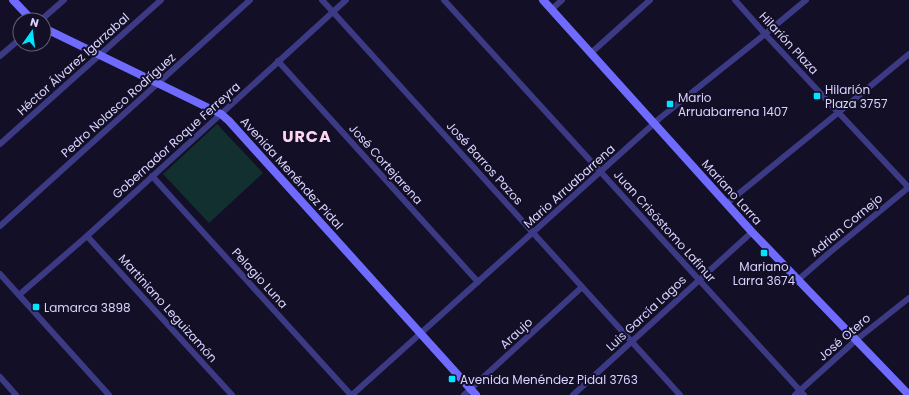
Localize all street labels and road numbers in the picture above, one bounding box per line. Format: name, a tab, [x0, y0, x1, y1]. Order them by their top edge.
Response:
street label: Hilarión Plaza	[756, 8, 822, 78]
street label: Héctor Álvarez Igarzabal	[13, 9, 133, 119]
street label: Pedro Nolasco Rodríguez	[57, 49, 179, 161]
street label: Gobernador Roque Ferreyra	[108, 78, 244, 202]
street label: Avenida Menéndez Pidal	[237, 113, 347, 233]
street label: José Barros Pazos	[443, 118, 527, 208]
street label: José Cortejarena	[345, 120, 427, 208]
street label: Mario Arruabarrena	[519, 140, 619, 232]
street label: Mariano Larra	[698, 156, 766, 228]
street label: Juan Crisóstomo Lafinur	[610, 166, 720, 286]
street label: Adrian Cornejo	[806, 189, 886, 260]
street label: Pelagio Luna	[228, 244, 292, 312]
street label: Martiniano Leguizamón	[115, 250, 221, 366]
street label: Luis García Lagos	[602, 271, 690, 355]
street label: José Otero	[814, 309, 874, 365]
street label: Araujo	[496, 313, 536, 353]

